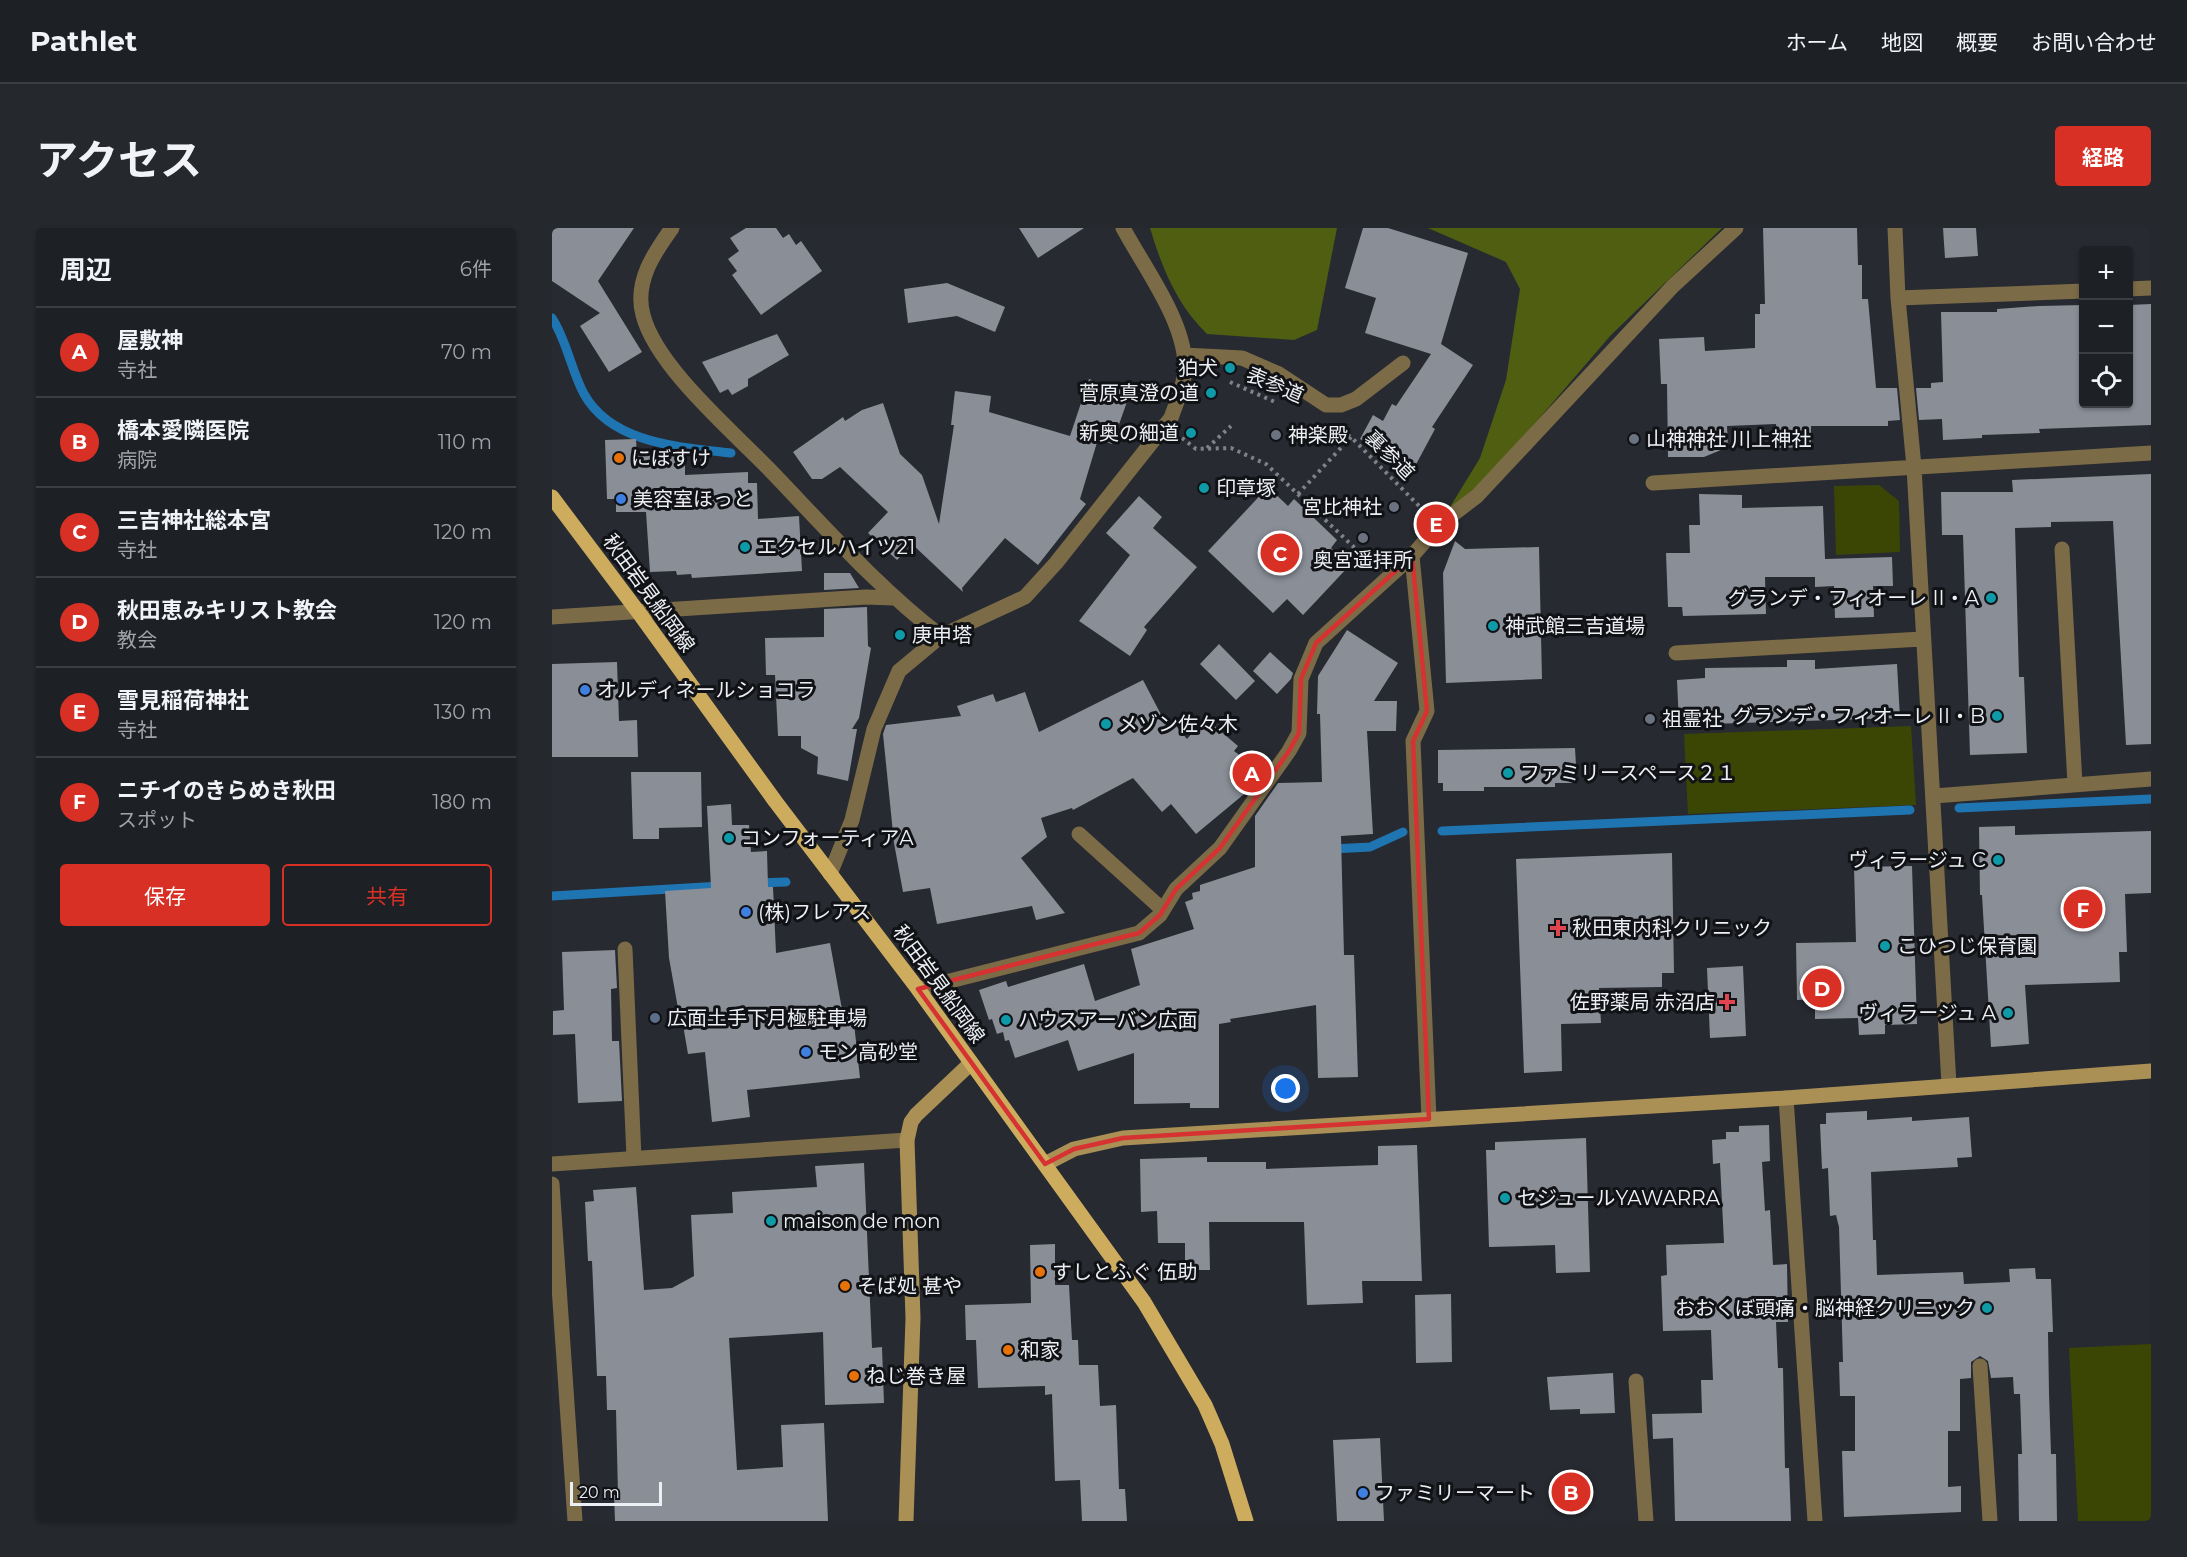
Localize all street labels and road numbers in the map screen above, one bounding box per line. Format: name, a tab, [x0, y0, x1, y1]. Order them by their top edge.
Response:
street label: 表参道	[1243, 362, 1307, 408]
street label: 裏参道	[1360, 425, 1420, 485]
street label: 秋田岩見船岡線	[598, 529, 700, 657]
street label: 秋田岩見船岡線	[888, 920, 990, 1048]

